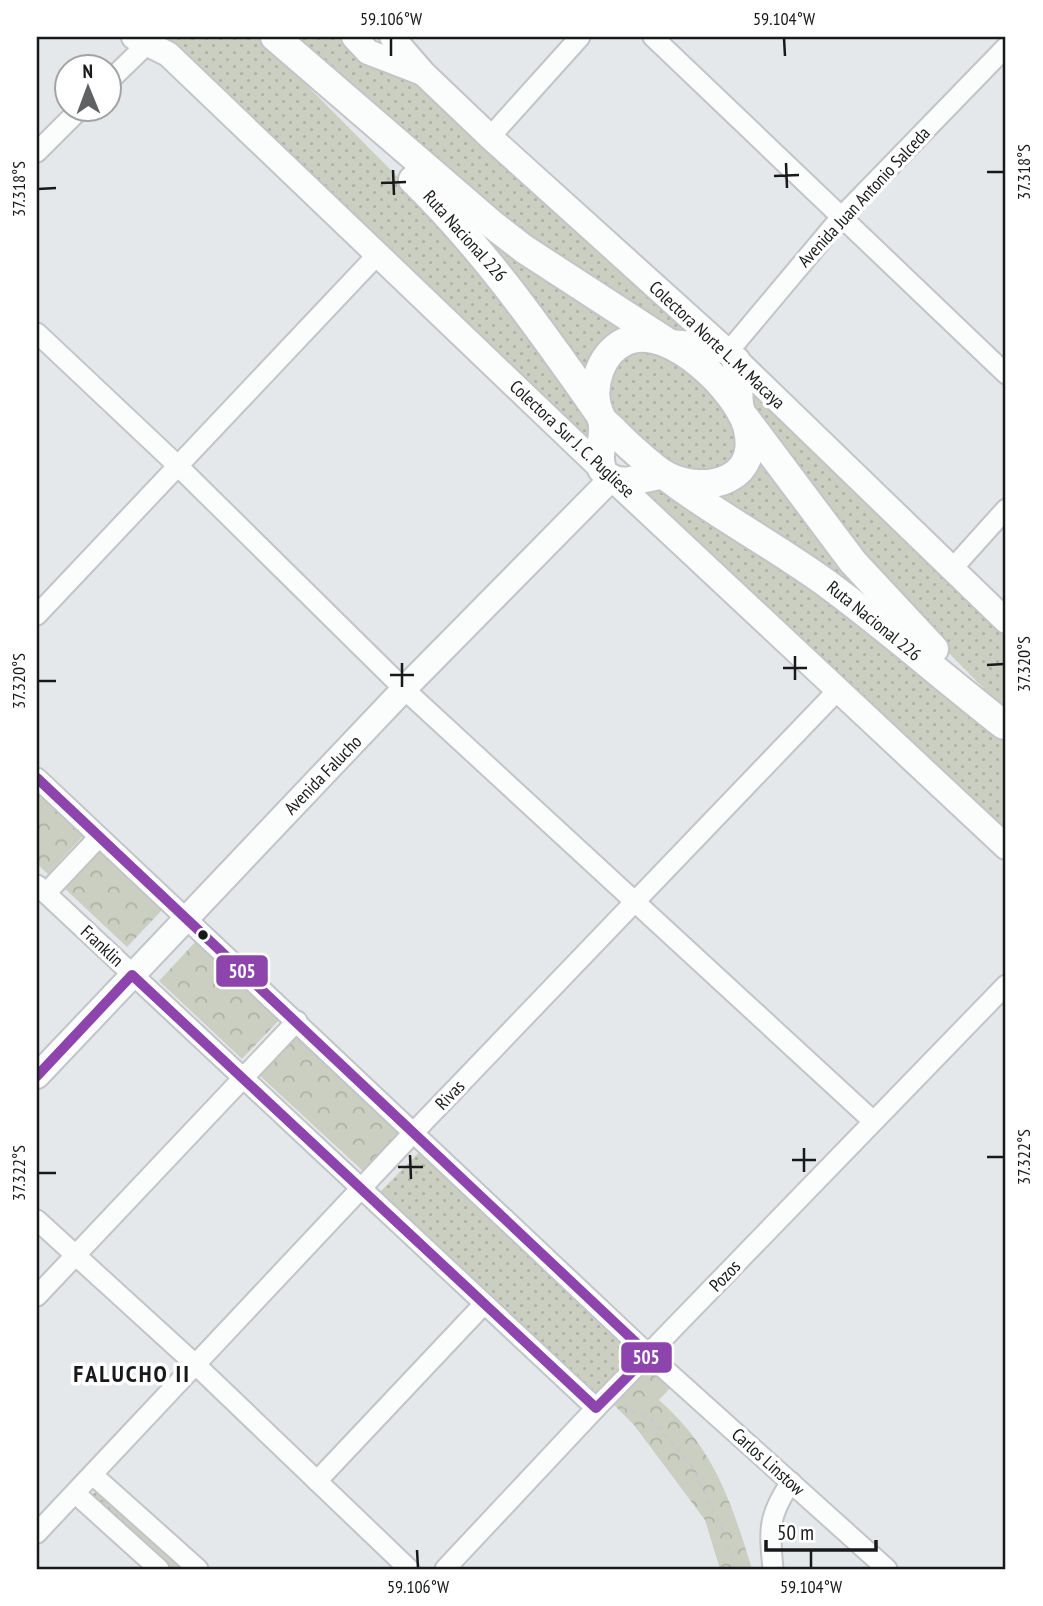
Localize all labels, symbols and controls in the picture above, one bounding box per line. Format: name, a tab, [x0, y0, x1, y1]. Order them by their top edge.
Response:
text: 59.106°W	[360, 7, 422, 30]
text: 59.104°W	[753, 7, 815, 30]
north arrow	[52, 52, 122, 122]
text: N	[82, 59, 93, 83]
street label: Avenida Juan Antonio Salceda	[793, 122, 935, 272]
text: 37.318°S	[1012, 144, 1035, 200]
text: 37.318°S	[7, 161, 30, 217]
street label: Ruta Nacional 226	[418, 185, 512, 286]
street label: Colectora Norte L. M. Macaya	[645, 276, 790, 414]
street label: Colectora Sur J. C. Pugliese	[505, 375, 640, 503]
street label: Ruta Nacional 226	[822, 576, 926, 666]
text: 37.320°S	[1012, 636, 1035, 692]
text: 37.320°S	[7, 653, 30, 709]
street label: Avenida Falucho	[279, 730, 366, 819]
street label: Franklin	[76, 920, 129, 971]
unlabelled marker	[196, 928, 210, 942]
line badge: 505	[215, 954, 269, 988]
text: 505	[228, 959, 256, 983]
street label: Rivas	[430, 1075, 469, 1114]
text: 37.322°S	[1012, 1129, 1035, 1185]
text: 37.322°S	[7, 1145, 30, 1201]
street label: Pozos	[704, 1255, 745, 1296]
line badge: 505	[620, 1341, 673, 1374]
text: 505	[632, 1345, 660, 1369]
district label: FALUCHO II	[73, 1358, 191, 1389]
street label: Carlos Linstow	[727, 1423, 810, 1501]
scale bar	[766, 1508, 877, 1552]
text: 50 m	[777, 1519, 814, 1546]
text: 59.106°W	[387, 1575, 449, 1598]
text: 59.104°W	[780, 1575, 842, 1598]

